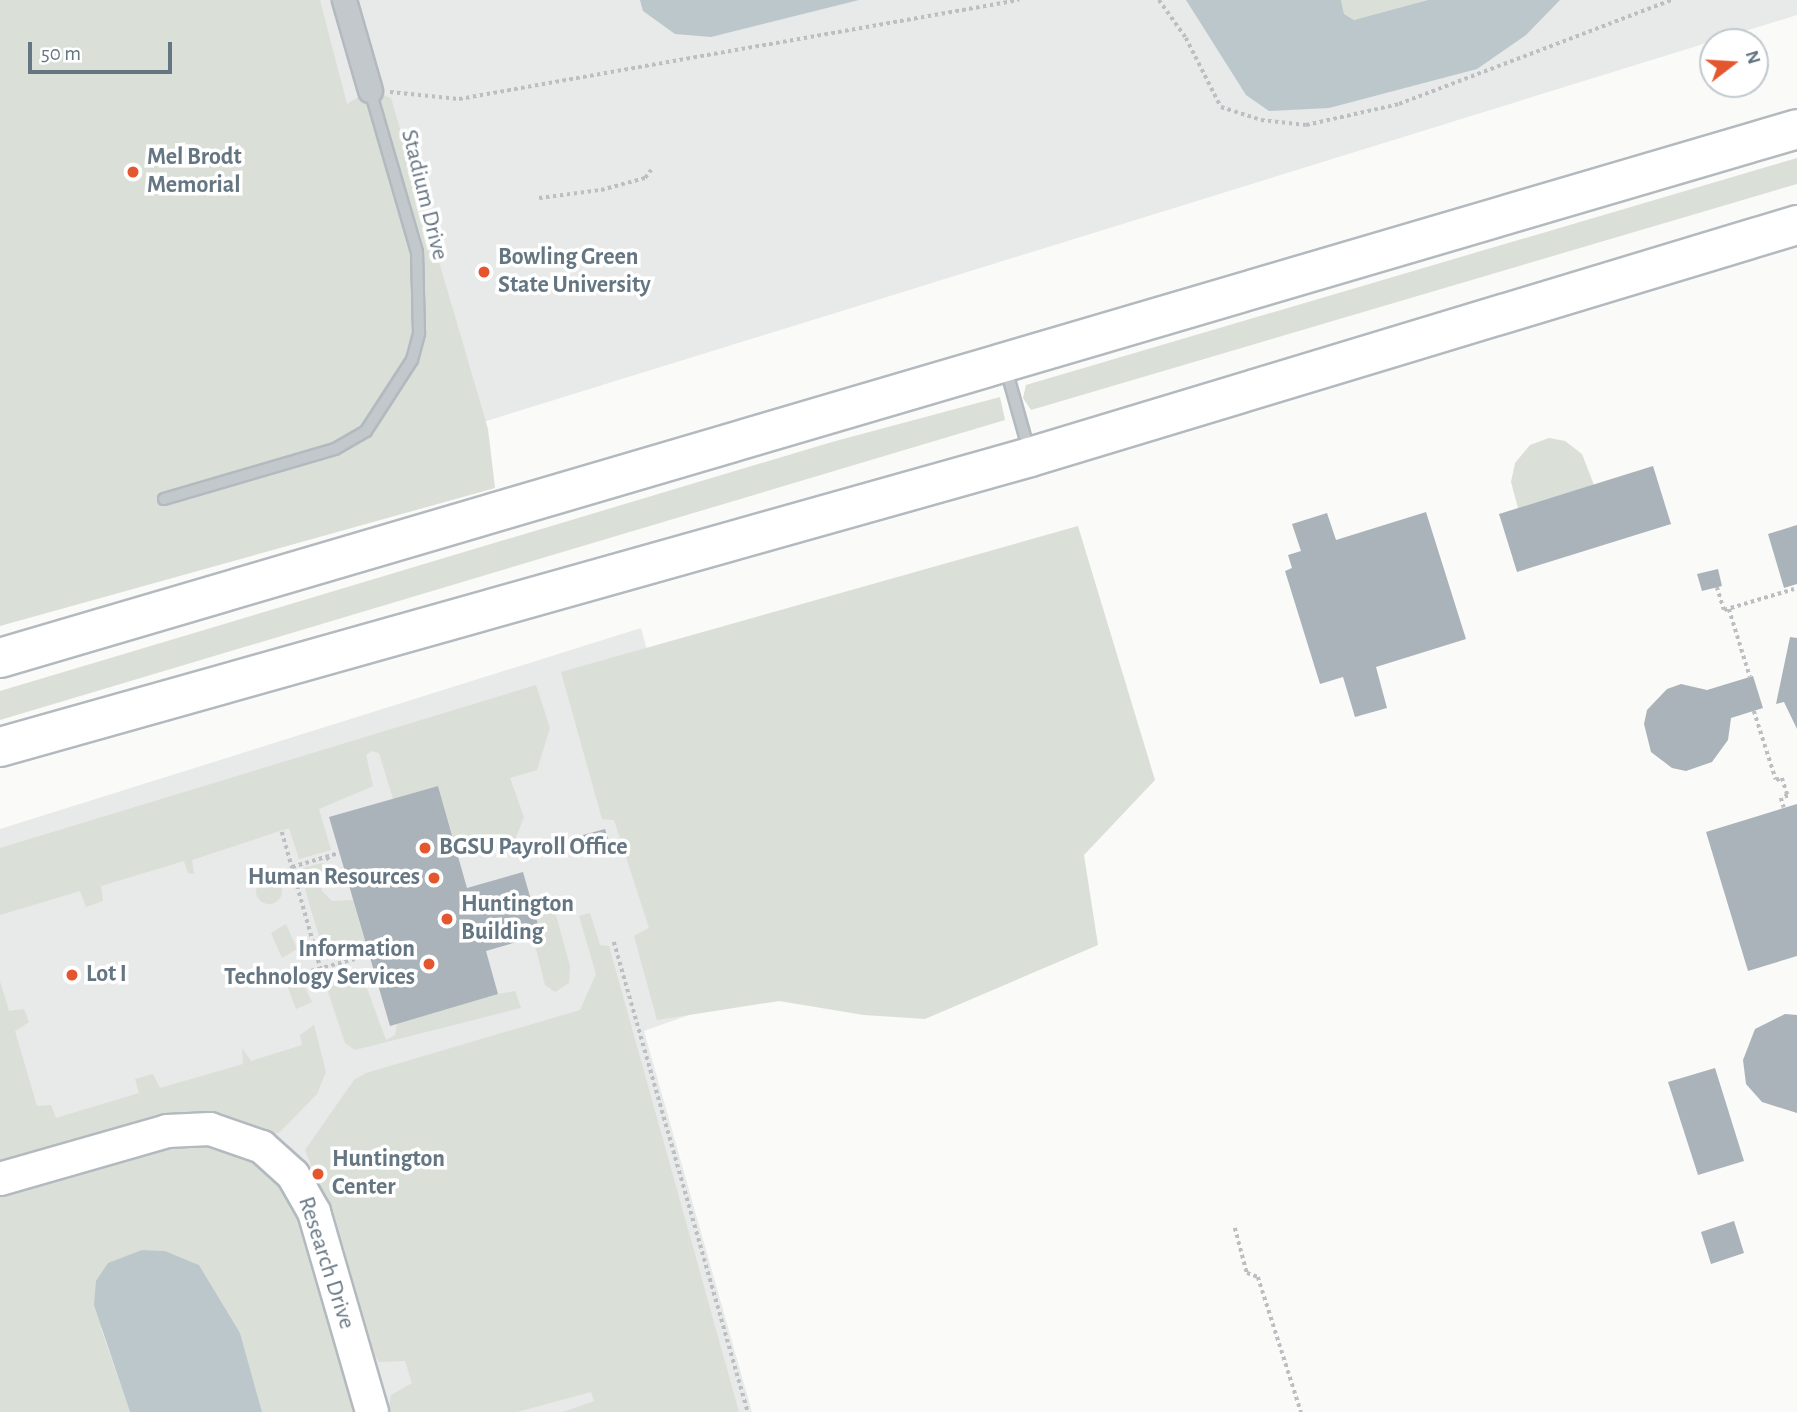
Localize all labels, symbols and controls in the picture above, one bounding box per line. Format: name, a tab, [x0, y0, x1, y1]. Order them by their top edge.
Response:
scale bar	[32, 28, 175, 72]
north arrow	[1699, 28, 1769, 98]
text: 50 m	[41, 43, 81, 64]
text: N	[1742, 48, 1764, 66]
street label: Stadium Drive	[394, 127, 454, 263]
place label: Mel Brodt Memorial	[147, 144, 242, 200]
marker: Mel Brodt Memorial	[125, 164, 141, 180]
place label: Bowling Green State University	[498, 244, 651, 300]
marker: Bowling Green State University	[476, 264, 492, 280]
place label: BGSU Payroll Office	[439, 834, 628, 862]
marker: BGSU Payroll Office	[417, 840, 433, 856]
place label: Human Resources	[248, 864, 420, 892]
marker: Human Resources	[426, 870, 442, 886]
place label: Huntington Building	[461, 891, 574, 947]
marker: Huntington Building	[439, 911, 455, 927]
place label: Information Technology Services	[224, 936, 415, 992]
marker: Information Technology Services	[421, 956, 437, 972]
place label: Lot I	[86, 961, 127, 989]
marker: Lot I	[64, 967, 80, 983]
place label: Huntington Center	[332, 1146, 445, 1202]
marker: Huntington Center	[310, 1166, 326, 1182]
street label: Research Drive	[291, 1193, 361, 1333]

